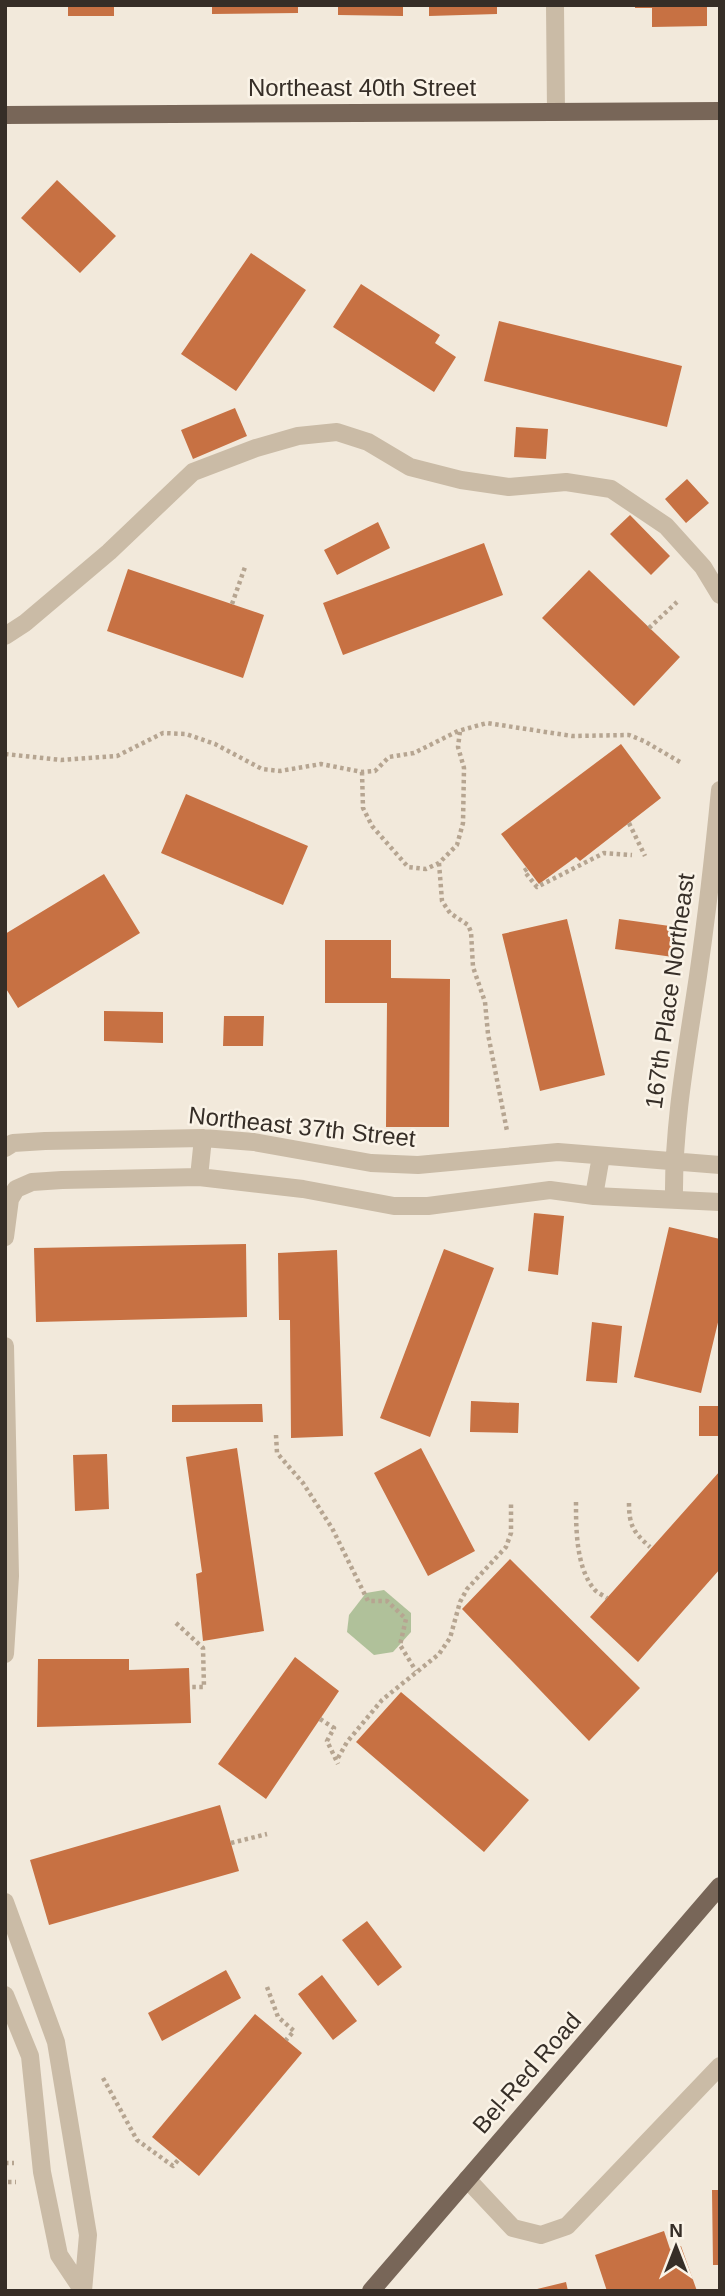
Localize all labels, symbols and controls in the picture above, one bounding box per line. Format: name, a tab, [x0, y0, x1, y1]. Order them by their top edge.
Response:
street label: Northeast 40th Street	[248, 74, 476, 101]
street label: 167th Place Northeast	[640, 871, 699, 1110]
street label: Northeast 37th Street	[187, 1101, 417, 1152]
street label: Bel-Red Road	[467, 2007, 586, 2138]
north arrow	[641, 2212, 711, 2282]
text: N	[669, 2220, 683, 2241]

